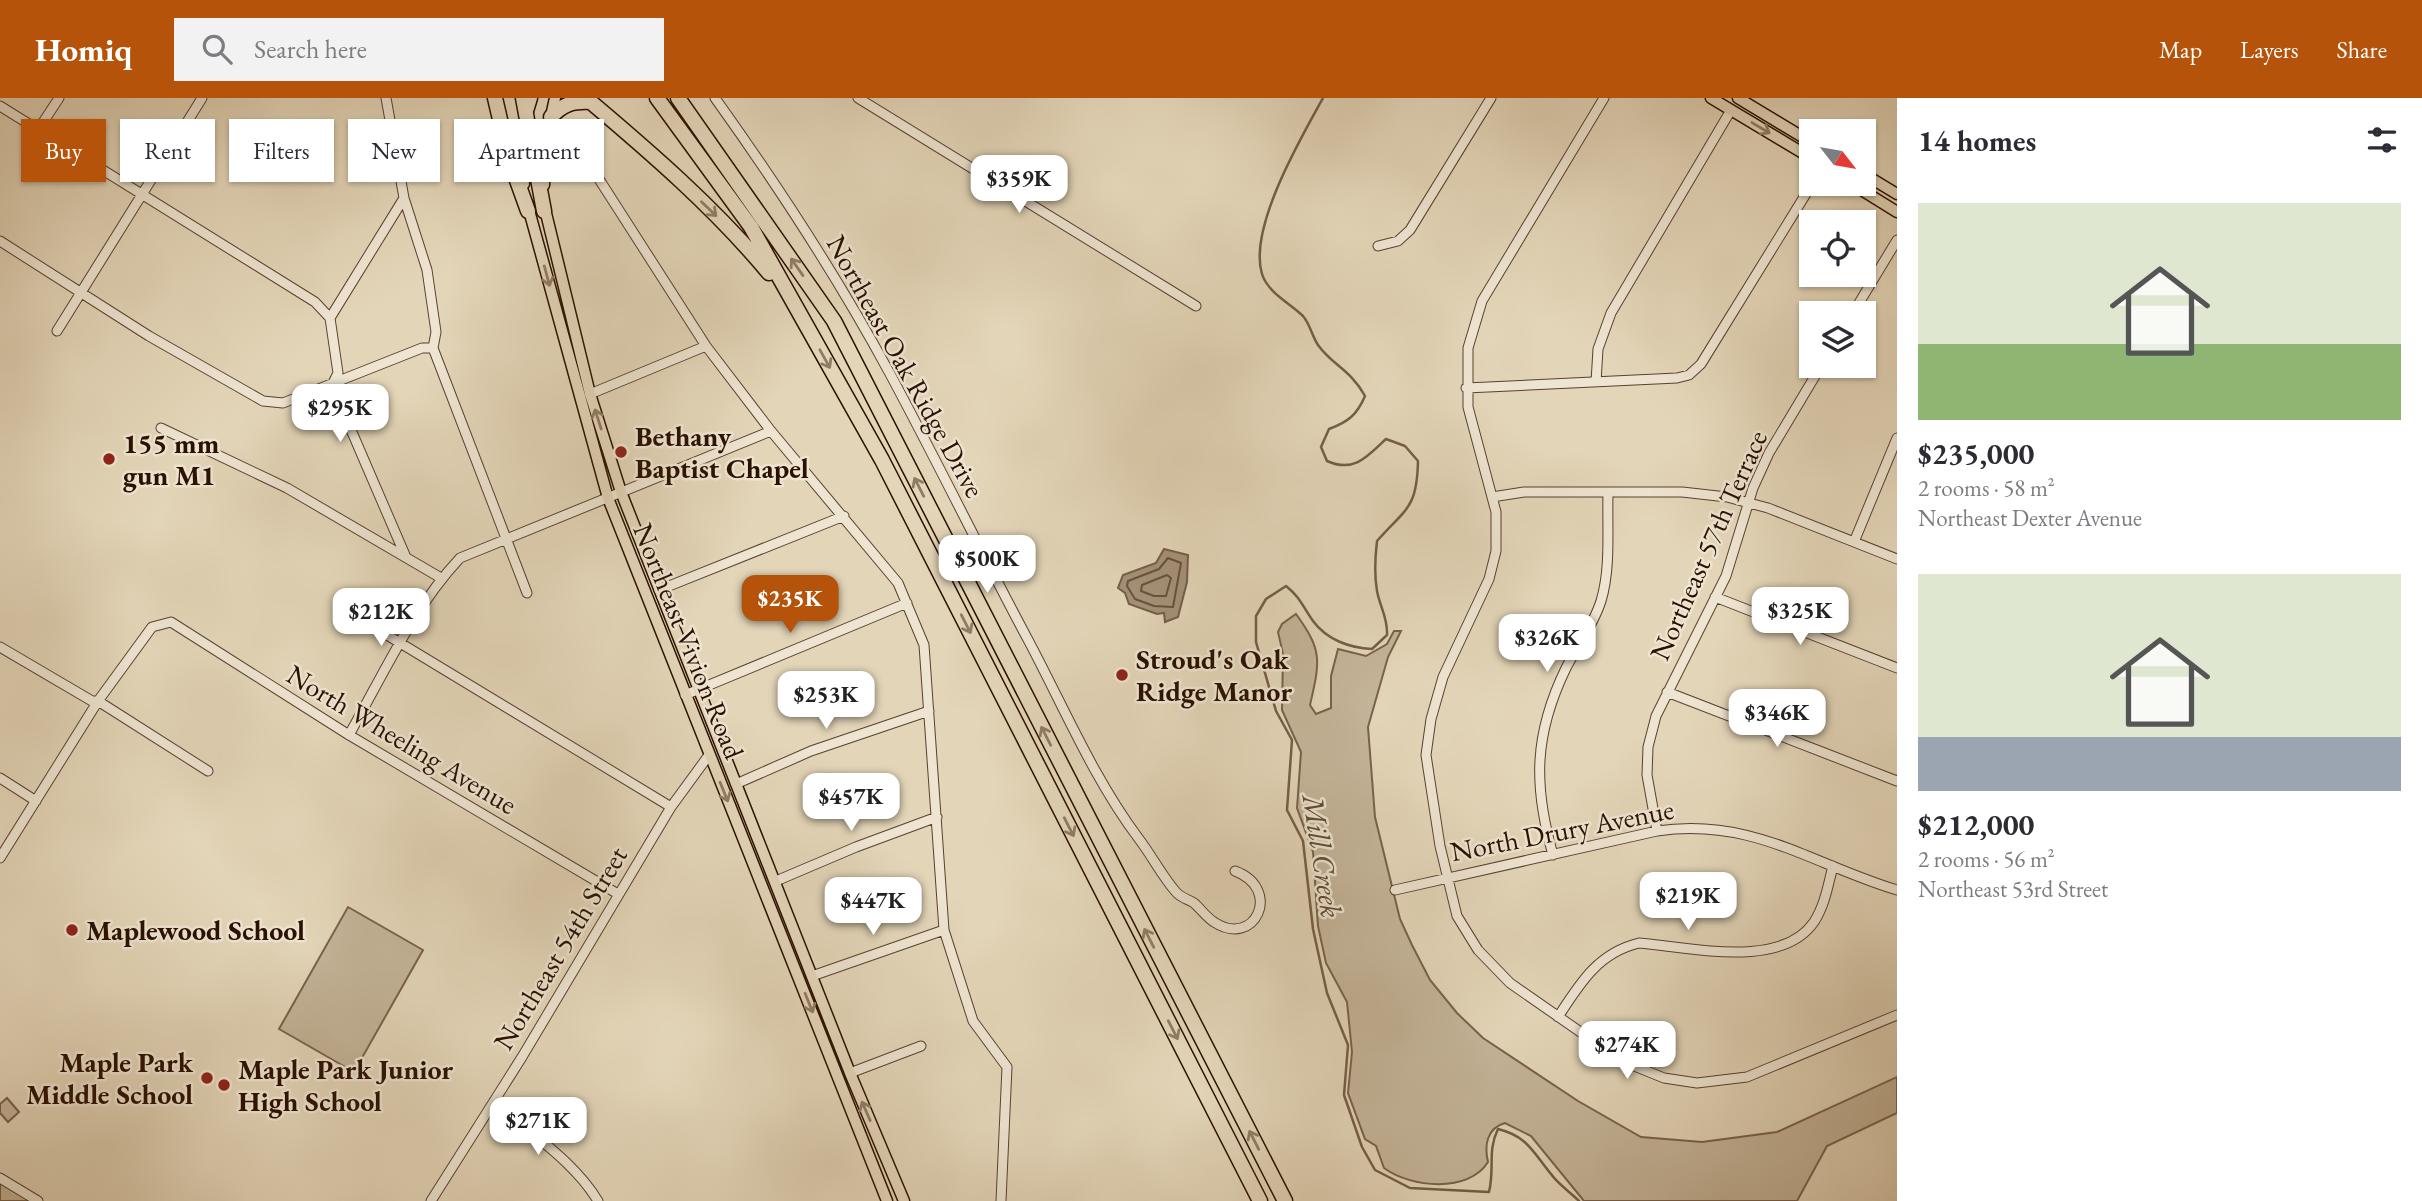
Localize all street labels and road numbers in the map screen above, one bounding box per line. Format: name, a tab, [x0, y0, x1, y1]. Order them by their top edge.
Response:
street label: Northeast Oak Ridge Drive	[819, 228, 993, 504]
street label: Northeast 57th Terrace	[1641, 424, 1775, 666]
street label: Northeast Vivion Road	[625, 518, 753, 765]
street label: North Wheeling Avenue	[280, 656, 524, 822]
street label: North Drury Avenue	[1447, 791, 1677, 869]
street label: Northeast 54th Street	[485, 839, 635, 1056]

